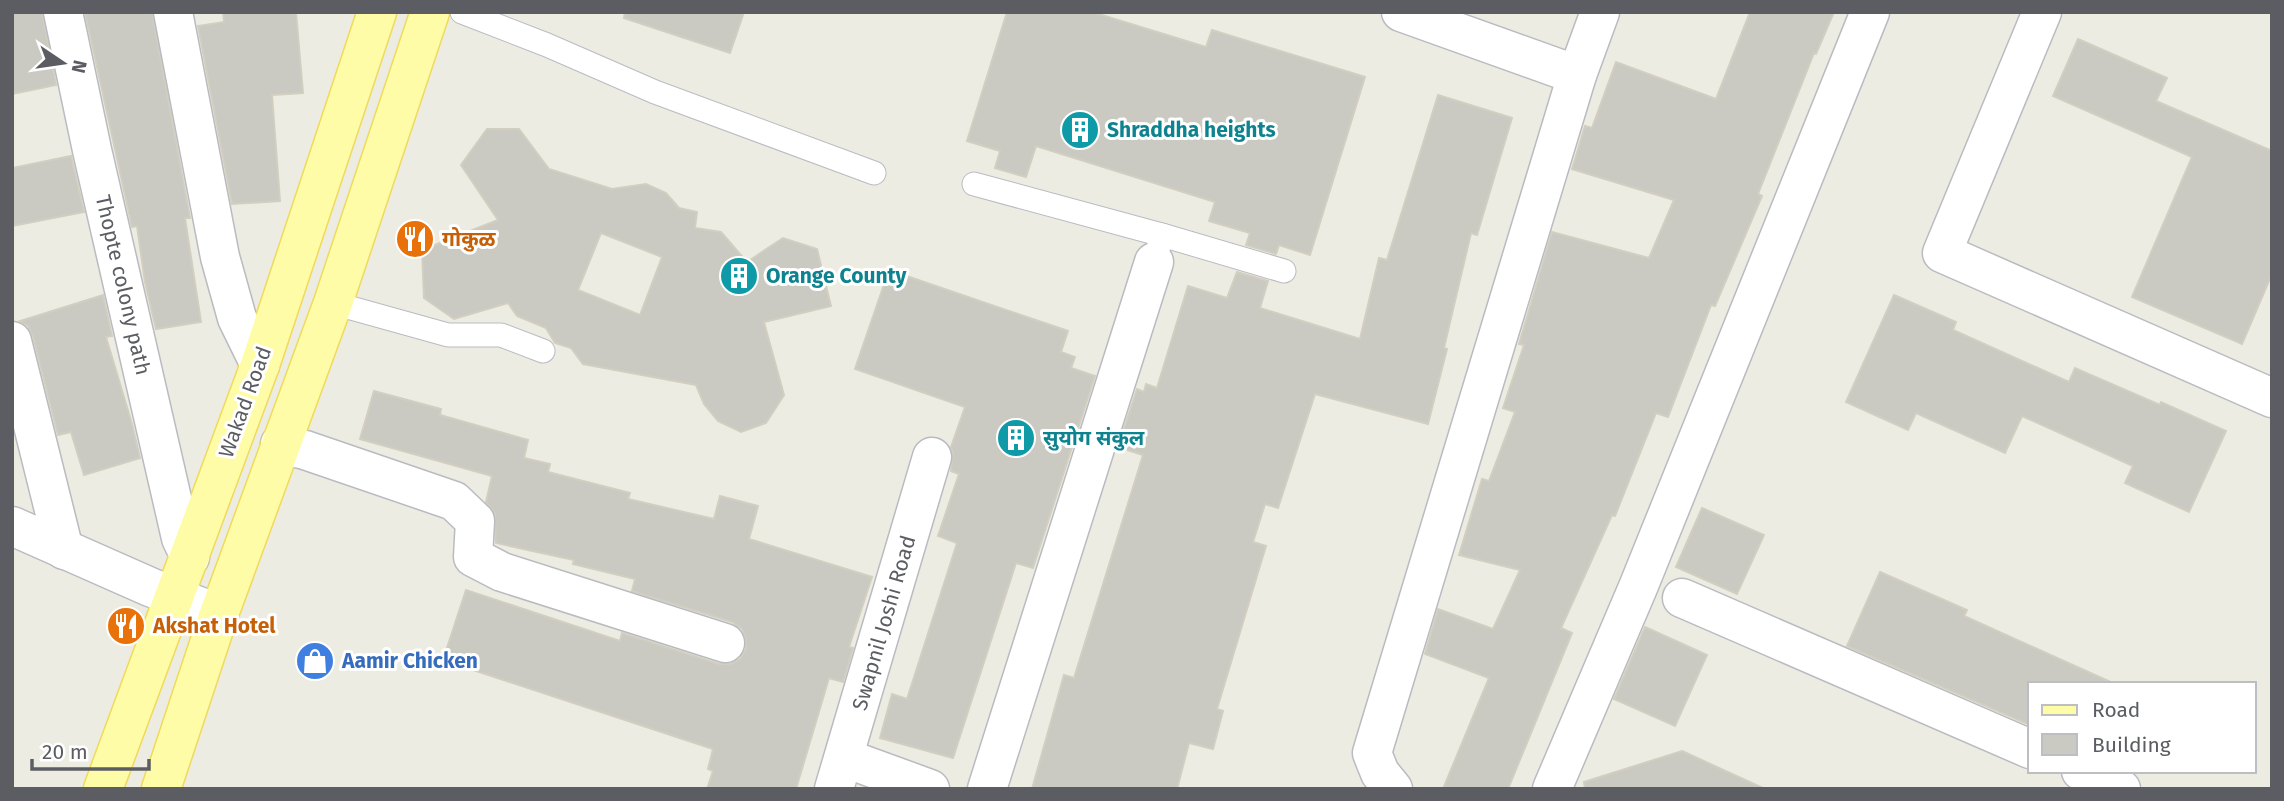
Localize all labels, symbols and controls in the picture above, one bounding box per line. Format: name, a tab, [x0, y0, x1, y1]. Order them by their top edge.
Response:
north arrow	[28, 28, 98, 98]
text: N	[66, 58, 92, 75]
building icon: Shraddha heights	[1059, 109, 1101, 151]
place label: Shraddha heights	[1107, 117, 1276, 143]
street label: Thopte colony path	[90, 192, 156, 378]
restaurant icon: गोकुळ	[394, 218, 436, 260]
place label: गोकुळ	[442, 226, 497, 252]
building icon: Orange County	[718, 255, 760, 297]
place label: Orange County	[766, 263, 907, 289]
street label: Wakad Road	[213, 343, 277, 461]
building icon: सुयोग संकुल	[995, 417, 1037, 459]
place label: सुयोग संकुल	[1043, 425, 1145, 451]
street label: Swapnil Joshi Road	[847, 533, 921, 713]
restaurant icon: Akshat Hotel	[105, 605, 147, 647]
place label: Akshat Hotel	[152, 613, 276, 639]
shop icon: Aamir Chicken	[294, 640, 336, 682]
place label: Aamir Chicken	[341, 648, 478, 674]
legend	[2028, 682, 2256, 773]
text: Road	[2092, 697, 2140, 723]
scale bar	[32, 728, 149, 772]
text: Building	[2092, 732, 2171, 758]
text: 20 m	[42, 739, 88, 765]

